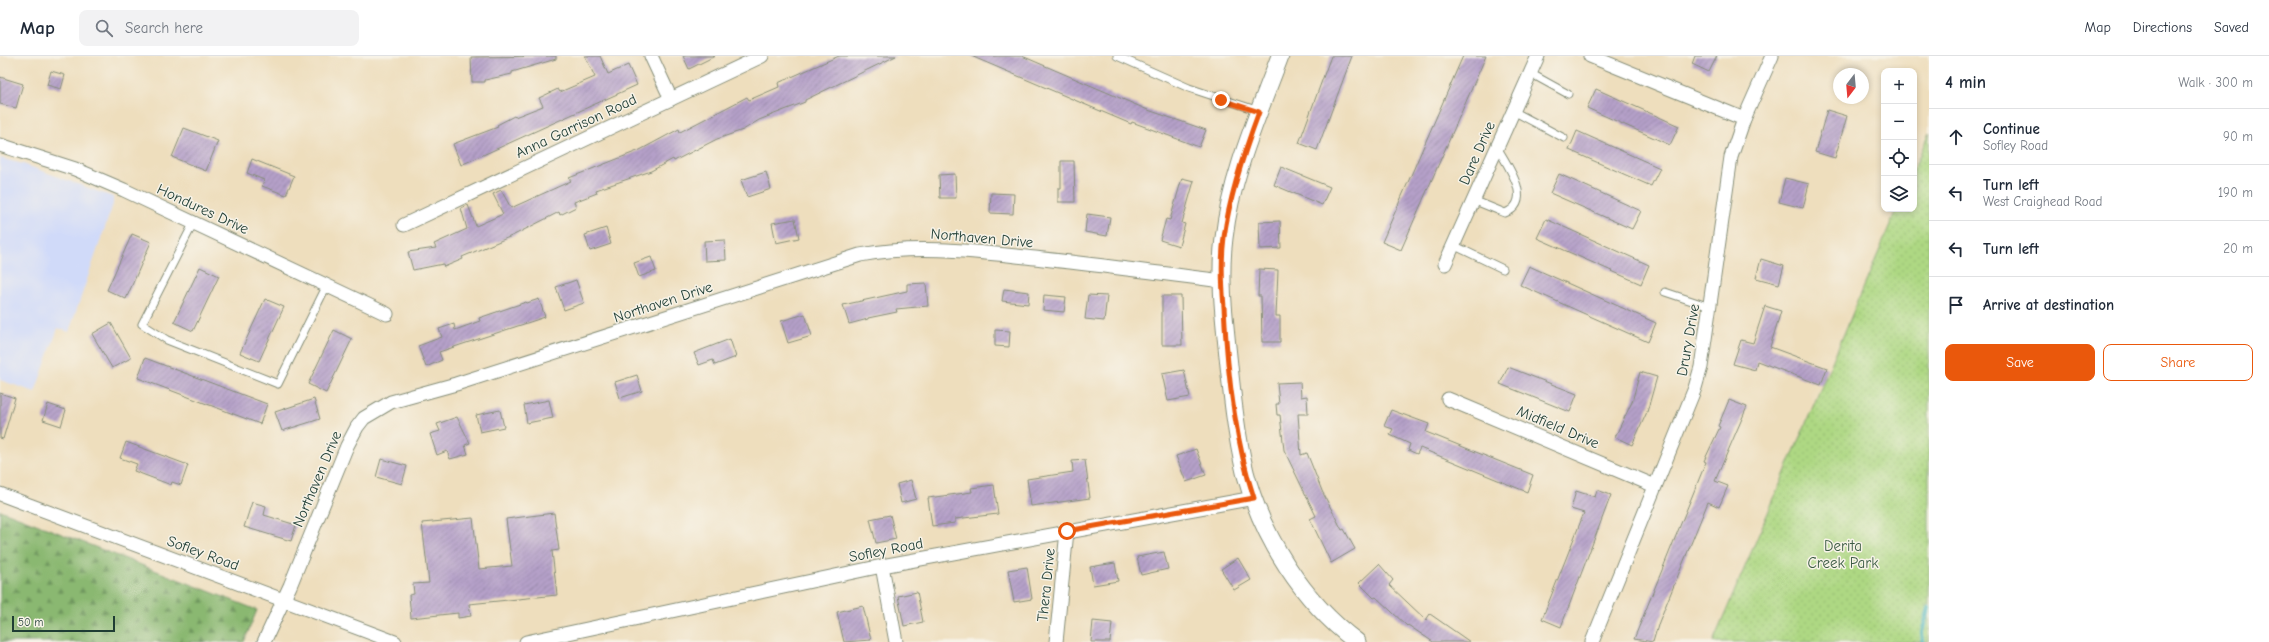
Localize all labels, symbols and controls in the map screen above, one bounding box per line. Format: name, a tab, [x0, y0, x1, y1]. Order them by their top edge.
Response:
search box	[79, 10, 359, 46]
text: Map	[20, 17, 55, 39]
icon: search	[93, 17, 115, 39]
text: Search here	[125, 19, 203, 37]
text: Map	[2084, 19, 2111, 36]
text: Directions	[2133, 19, 2192, 36]
text: Saved	[2214, 19, 2249, 36]
north arrow	[1833, 68, 1869, 104]
map controls	[1881, 68, 1917, 212]
button: +	[1881, 68, 1917, 104]
text: 4 min	[1945, 73, 1986, 92]
text: Walk · 300 m	[2178, 75, 2253, 90]
street label: Anna Garrison Road	[513, 90, 639, 162]
route end	[1212, 91, 1230, 109]
button: −	[1881, 104, 1917, 140]
street label: Dare Drive	[1455, 118, 1499, 188]
text: Continue	[1983, 120, 2040, 138]
icon: ahead	[1945, 126, 1967, 148]
text: 90 m	[2223, 129, 2253, 144]
text: Sofley Road	[1983, 138, 2048, 153]
button: locate	[1881, 140, 1917, 176]
button: layers	[1881, 176, 1917, 212]
text: Turn left	[1983, 176, 2039, 194]
street label: Hondures Drive	[154, 180, 252, 238]
icon: left	[1945, 182, 1967, 204]
text: 190 m	[2218, 185, 2253, 200]
text: West Craighead Road	[1983, 194, 2102, 209]
street label: Northaven Drive	[930, 225, 1035, 251]
icon: left	[1945, 238, 1967, 260]
text: Turn left	[1983, 240, 2039, 258]
text: 20 m	[2223, 241, 2253, 256]
street label: Northaven Drive	[611, 277, 715, 326]
icon: arrive	[1945, 294, 1967, 316]
text: Arrive at destination	[1983, 296, 2114, 314]
street label: Drury Drive	[1673, 302, 1703, 378]
button: Save	[1945, 344, 2095, 381]
button: Share	[2103, 344, 2253, 381]
street label: Midfield Drive	[1514, 402, 1602, 453]
street label: Northaven Drive	[289, 428, 346, 530]
route start	[1058, 522, 1076, 540]
street label: Sofley Road	[165, 532, 241, 574]
street label: Sofley Road	[847, 534, 925, 566]
park label: Derita Creek Park	[1808, 537, 1879, 572]
street label: Thera Drive	[1033, 547, 1059, 623]
scale bar	[12, 614, 115, 633]
text: 50 m	[18, 616, 43, 629]

